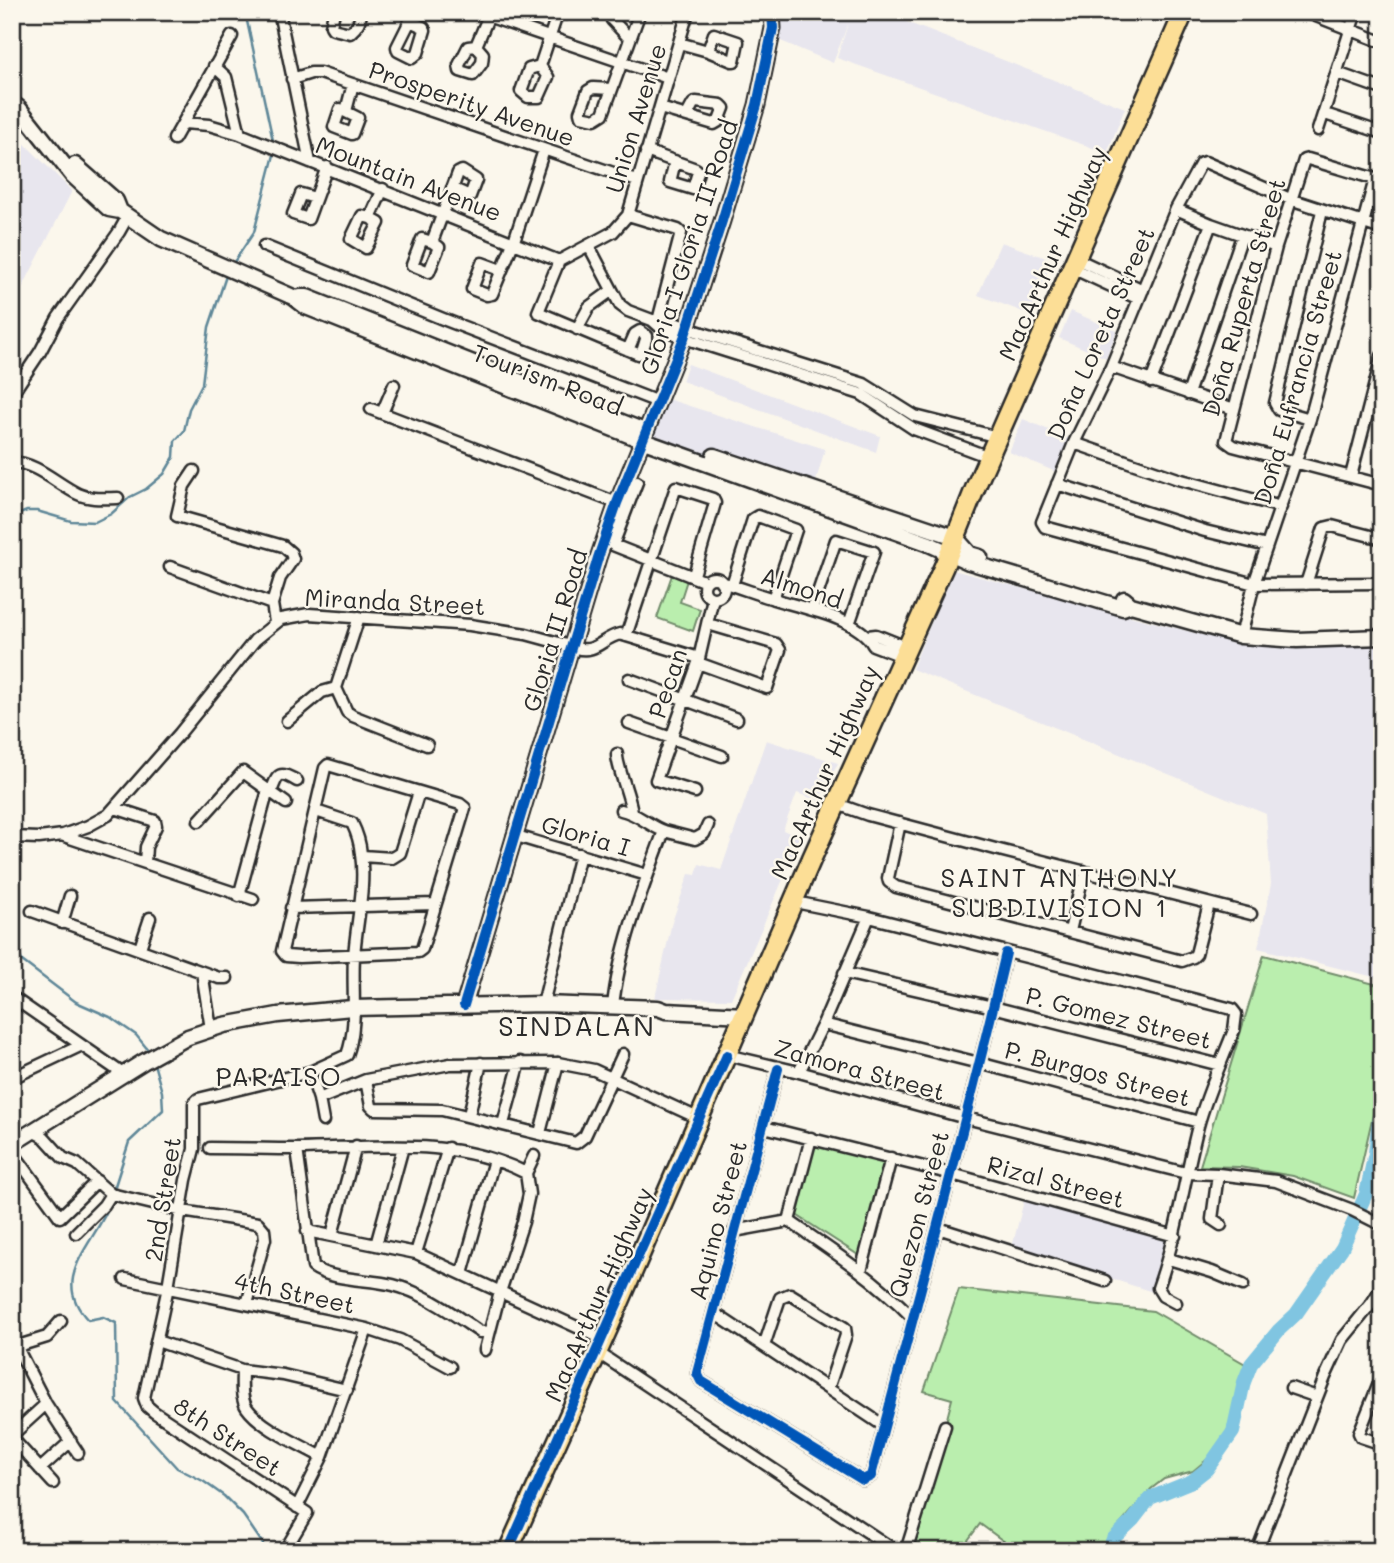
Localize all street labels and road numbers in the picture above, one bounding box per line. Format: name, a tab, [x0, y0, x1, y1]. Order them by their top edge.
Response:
street label: Union Avenue	[598, 39, 672, 197]
street label: Prosperity Avenue	[365, 53, 579, 153]
street label: Gloria I Gloria II Road	[632, 115, 744, 379]
street label: Mountain Avenue	[312, 128, 506, 228]
street label: MacArthur Highway	[991, 141, 1113, 365]
street label: Doña Ruperta Street	[1194, 174, 1292, 420]
street label: Doña Loreta Street	[1039, 222, 1161, 444]
street label: Doña Eufrancia Street	[1246, 246, 1348, 508]
street label: Tourism Road	[469, 336, 627, 422]
street label: Gloria II Road	[515, 545, 593, 715]
street label: Almond	[757, 559, 847, 615]
street label: Miranda Street	[304, 581, 486, 621]
street label: Pecan	[641, 644, 693, 722]
street label: MacArthur Highway	[763, 660, 885, 884]
street label: Gloria I	[538, 808, 634, 862]
street label: P. Gomez Street	[1023, 979, 1215, 1055]
street label: Zamora Street	[771, 1031, 949, 1107]
street label: P. Burgos Street	[1002, 1033, 1194, 1113]
street label: Quezon Street	[881, 1127, 955, 1301]
street label: 2nd Street	[137, 1134, 187, 1264]
street label: Aquino Street	[681, 1137, 753, 1303]
street label: Rizal Street	[984, 1148, 1128, 1214]
street label: MacArthur Highway	[537, 1182, 659, 1406]
street label: 4th Street	[232, 1264, 358, 1320]
street label: 8th Street	[168, 1390, 288, 1482]

